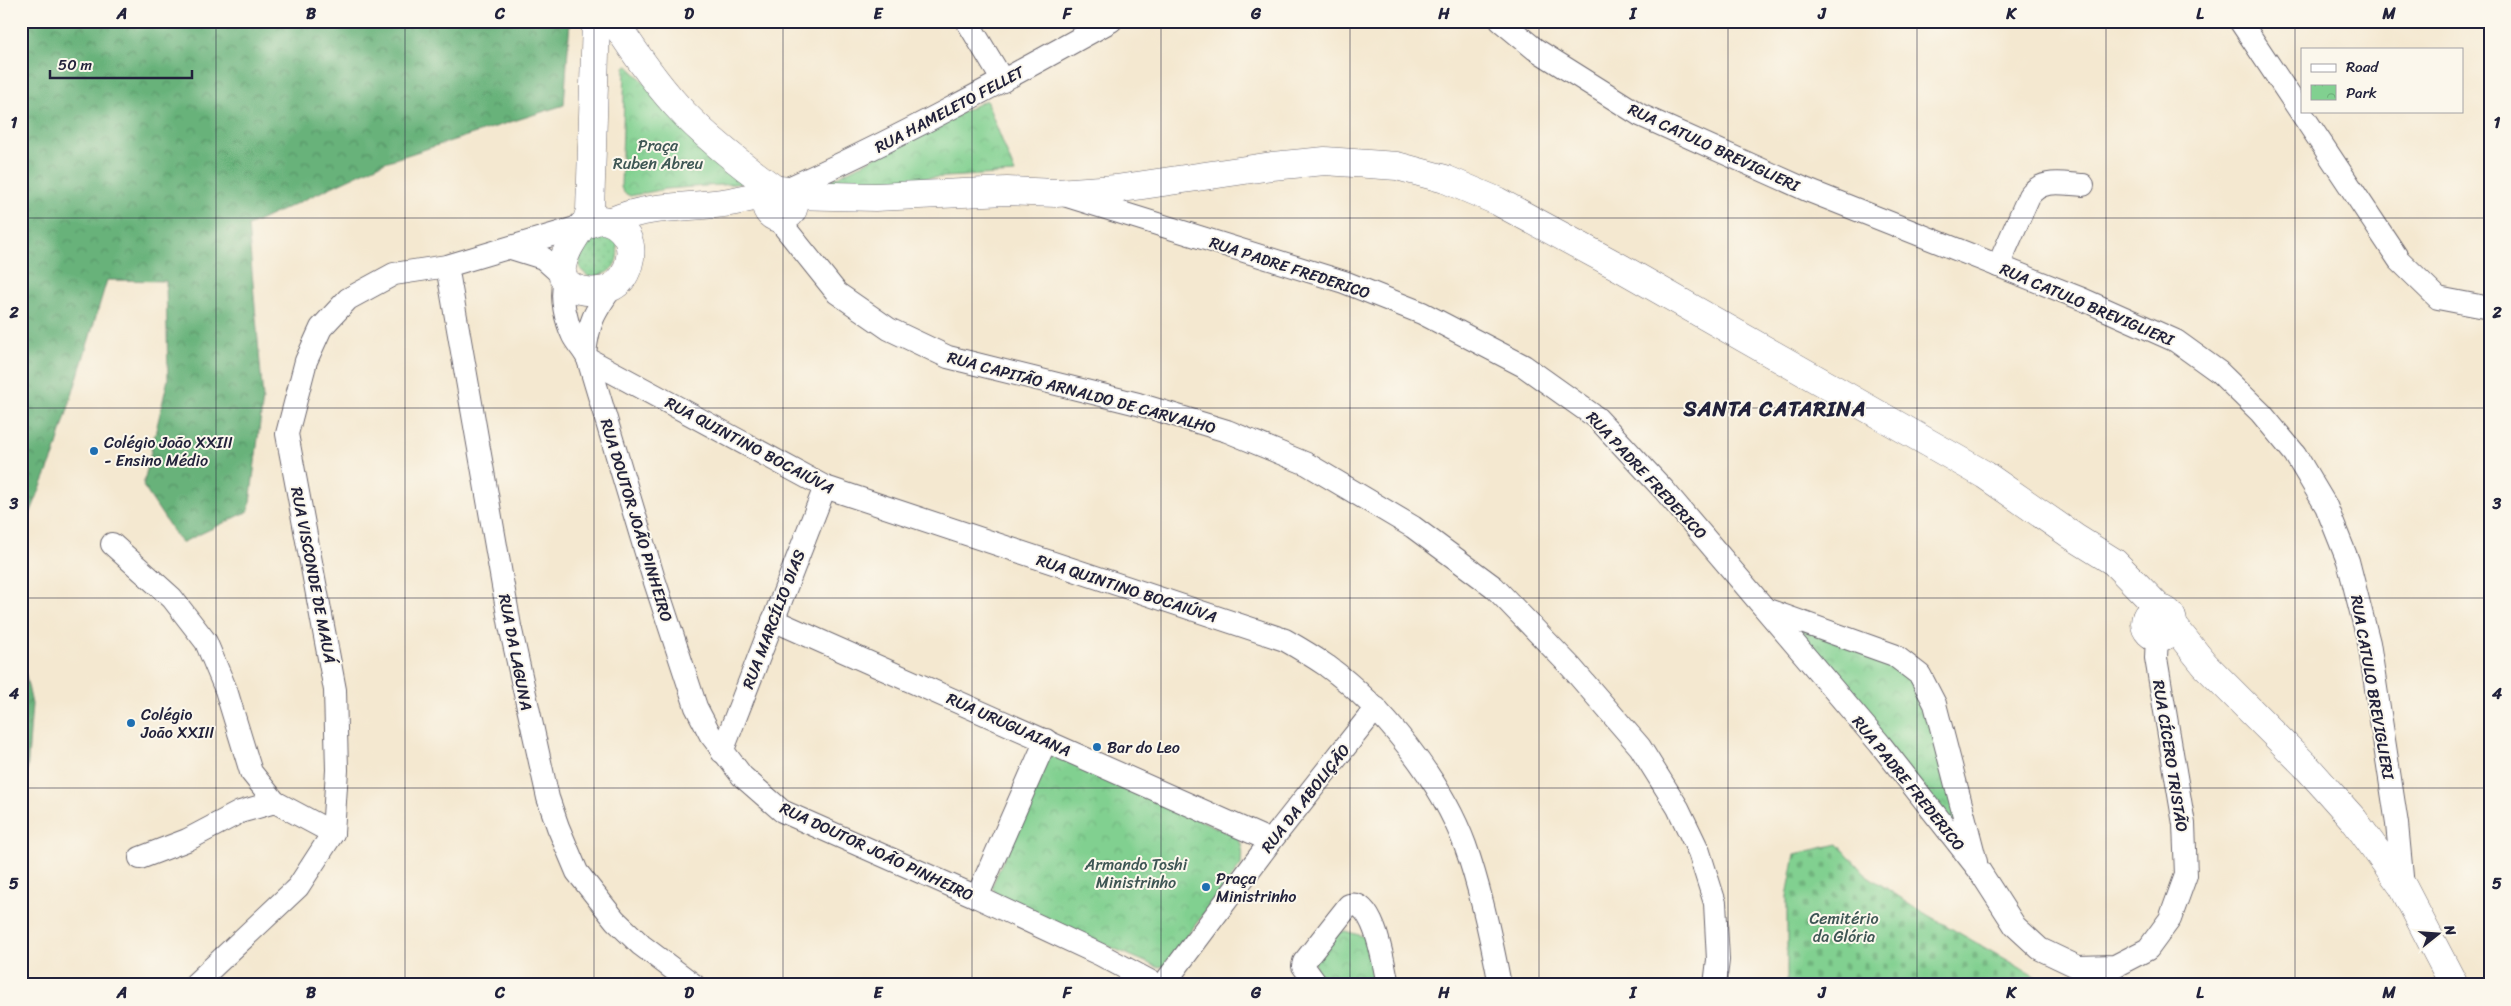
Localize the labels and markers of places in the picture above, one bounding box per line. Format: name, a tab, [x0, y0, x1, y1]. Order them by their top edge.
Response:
place label: Colégio João XXIII - Ensino Médio	[104, 428, 233, 475]
marker: Colégio João XXIII - Ensino Médio	[88, 445, 100, 457]
place label: Colégio João XXIII	[140, 700, 214, 747]
marker: Colégio João XXIII	[125, 717, 137, 729]
place label: Bar do Leo	[1107, 733, 1180, 762]
marker: Bar do Leo	[1091, 741, 1103, 753]
place label: Praça Ministrinho	[1216, 864, 1296, 911]
marker: Praça Ministrinho	[1200, 881, 1212, 893]

